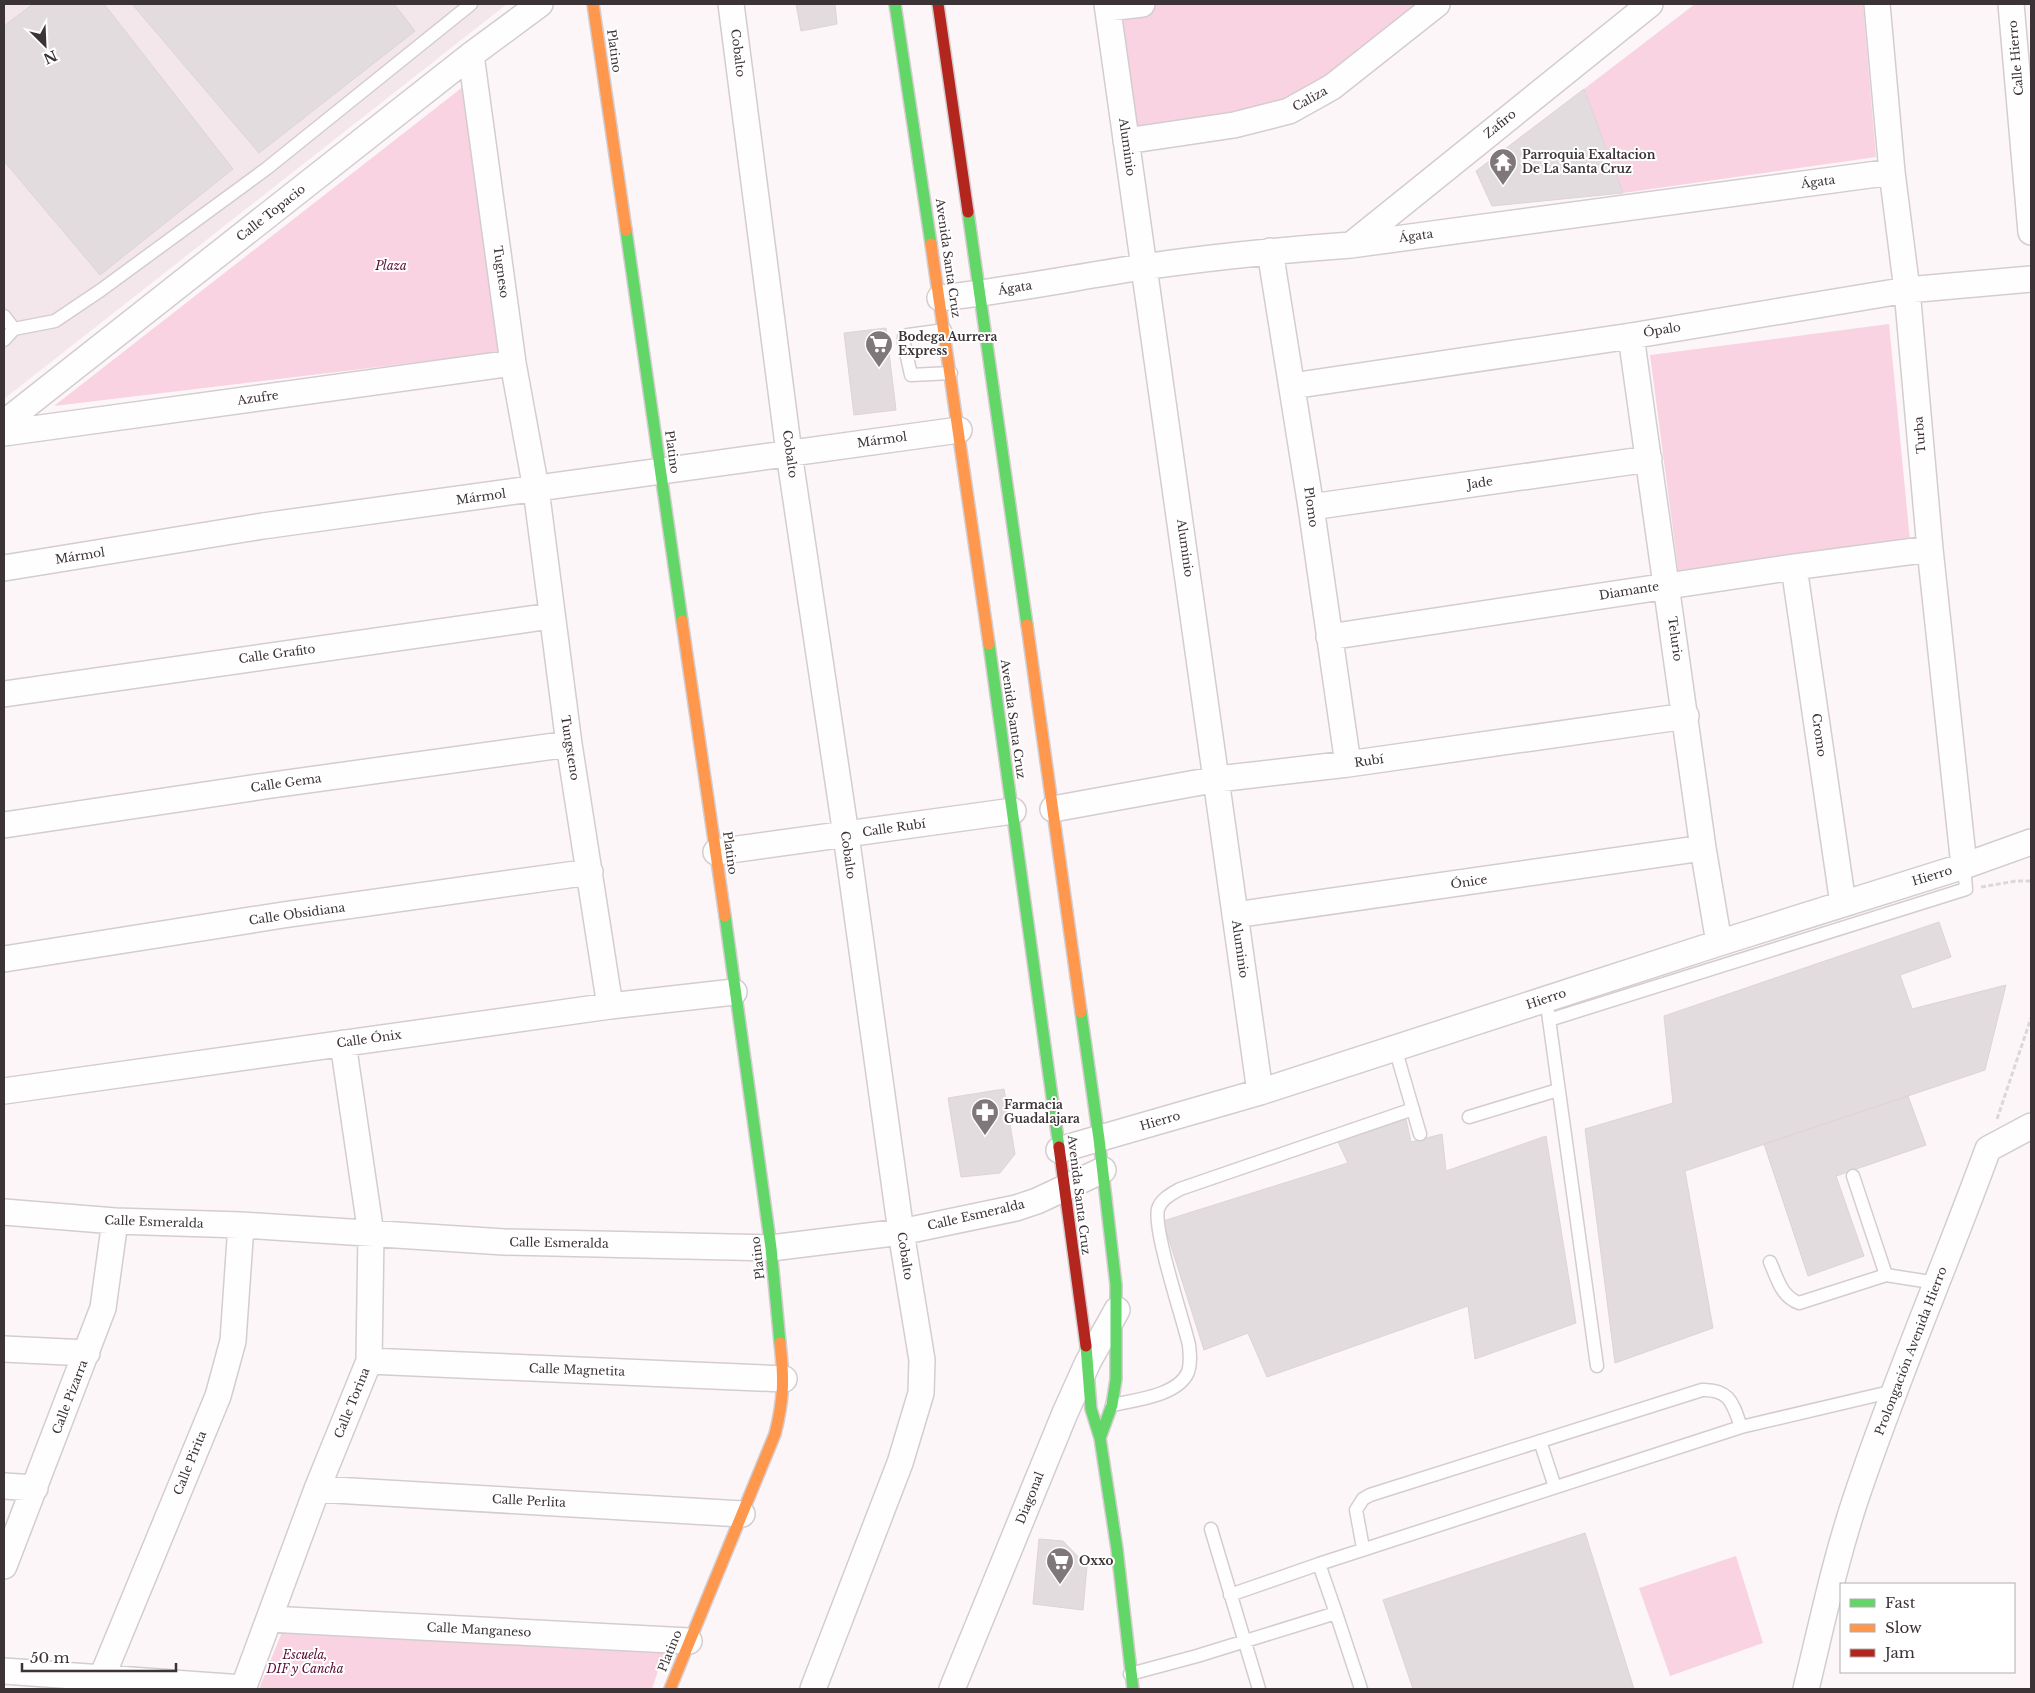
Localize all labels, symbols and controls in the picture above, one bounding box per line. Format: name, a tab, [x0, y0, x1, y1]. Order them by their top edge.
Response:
north arrow	[20, 20, 70, 70]
street label: Calle Hierro	[2005, 20, 2026, 96]
street label: Platino	[604, 28, 625, 74]
street label: Cobalto	[728, 28, 749, 78]
text: N	[41, 46, 60, 68]
street label: Caliza	[1290, 83, 1330, 114]
street label: Zafiro	[1481, 106, 1519, 141]
street label: Aluminio	[1116, 116, 1139, 177]
temple icon: Parroquia Exaltacion De La Santa Cruz	[1488, 147, 1518, 186]
place label: Parroquia Exaltacion De La Santa Cruz	[1522, 147, 1656, 176]
street label: Ágata	[1799, 171, 1836, 191]
street label: Calle Topacio	[233, 181, 308, 244]
street label: Avenida Santa Cruz	[933, 196, 964, 319]
street label: Ágata	[1397, 225, 1434, 245]
street label: Tugneso	[490, 245, 513, 299]
park label: Plaza	[374, 258, 407, 273]
street label: Ágata	[996, 276, 1033, 298]
street label: Ópalo	[1642, 318, 1682, 340]
supermarket icon: Bodega Aurrera Express	[864, 329, 894, 368]
place label: Bodega Aurrera Express	[898, 329, 998, 358]
street label: Azufre	[235, 387, 280, 408]
street label: Turba	[1910, 416, 1929, 454]
street label: Platino	[662, 429, 683, 475]
street label: Cobalto	[780, 429, 801, 479]
street label: Mármol	[856, 429, 908, 450]
street label: Jade	[1464, 473, 1494, 492]
street label: Mármol	[455, 486, 507, 507]
street label: Plomo	[1301, 486, 1322, 528]
street label: Aluminio	[1174, 517, 1197, 578]
street label: Mármol	[54, 544, 106, 567]
street label: Diamante	[1598, 578, 1660, 603]
street label: Telurio	[1665, 616, 1686, 662]
street label: Calle Grafito	[238, 641, 316, 666]
street label: Avenida Santa Cruz	[998, 657, 1029, 780]
street label: Cromo	[1809, 712, 1830, 758]
street label: Tungsteno	[558, 714, 583, 782]
street label: Rubí	[1353, 751, 1385, 770]
street label: Calle Gema	[250, 770, 323, 795]
street label: Calle Rubí	[861, 816, 927, 839]
street label: Platino	[720, 830, 741, 876]
street label: Cobalto	[838, 830, 859, 880]
street label: Hierro	[1910, 862, 1954, 889]
street label: Ónice	[1449, 870, 1488, 892]
street label: Calle Obsidiana	[248, 899, 346, 928]
street label: Aluminio	[1229, 918, 1252, 979]
street label: Hierro	[1524, 985, 1568, 1012]
street label: Calle Ónix	[335, 1025, 403, 1050]
pharmacy icon: Farmacia Guadalajara	[970, 1097, 1000, 1136]
place label: Farmacia Guadalajara	[1004, 1097, 1080, 1126]
street label: Hierro	[1138, 1108, 1182, 1133]
street label: Avenida Santa Cruz	[1065, 1133, 1094, 1256]
street label: Calle Esmeralda	[926, 1196, 1026, 1233]
street label: Calle Esmeralda	[104, 1212, 204, 1231]
street label: Cobalto	[894, 1231, 917, 1281]
street label: Calle Esmeralda	[509, 1234, 609, 1251]
street label: Platino	[747, 1235, 768, 1281]
street label: Prolongación Avenida Hierro	[1871, 1264, 1950, 1437]
street label: Calle Pizarra	[49, 1357, 91, 1436]
street label: Calle Magnetita	[529, 1360, 626, 1379]
street label: Calle Torina	[331, 1365, 373, 1440]
street label: Calle Pirita	[170, 1428, 209, 1497]
street label: Diagonal	[1012, 1469, 1047, 1526]
street label: Calle Perlita	[492, 1491, 567, 1510]
supermarket icon: Oxxo	[1045, 1546, 1075, 1585]
place label: Oxxo	[1079, 1553, 1113, 1568]
legend	[1840, 1583, 2015, 1673]
text: Fast	[1885, 1593, 1916, 1612]
text: Slow	[1885, 1618, 1922, 1637]
street label: Calle Manganeso	[426, 1619, 532, 1640]
street label: Platino	[654, 1628, 685, 1674]
scale bar	[22, 1640, 176, 1672]
text: Jam	[1883, 1643, 1915, 1662]
park label: Escuela, DIF y Cancha	[265, 1647, 344, 1676]
text: 50 m	[30, 1648, 70, 1667]

